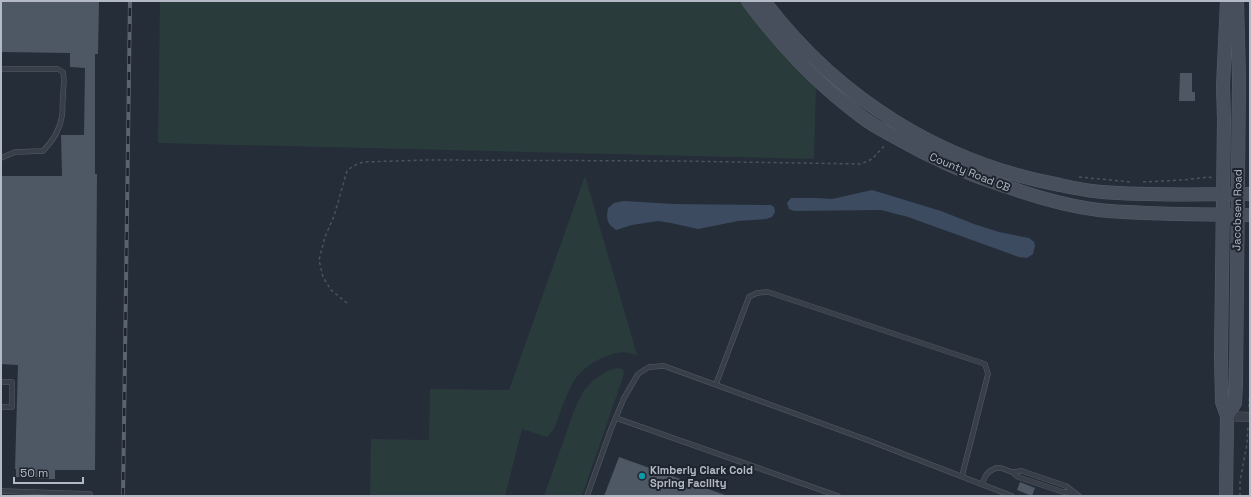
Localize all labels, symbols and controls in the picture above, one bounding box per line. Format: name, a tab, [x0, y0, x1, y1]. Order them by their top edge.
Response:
street label: County Road CB	[928, 149, 1012, 195]
street label: Jacobsen Road	[1229, 169, 1245, 251]
scale bar	[14, 459, 83, 485]
place label: Kimberly Clark Cold Spring Facility	[650, 463, 753, 490]
text: 50 m	[20, 465, 48, 481]
marker: Kimberly Clark Cold Spring Facility	[637, 471, 647, 481]

